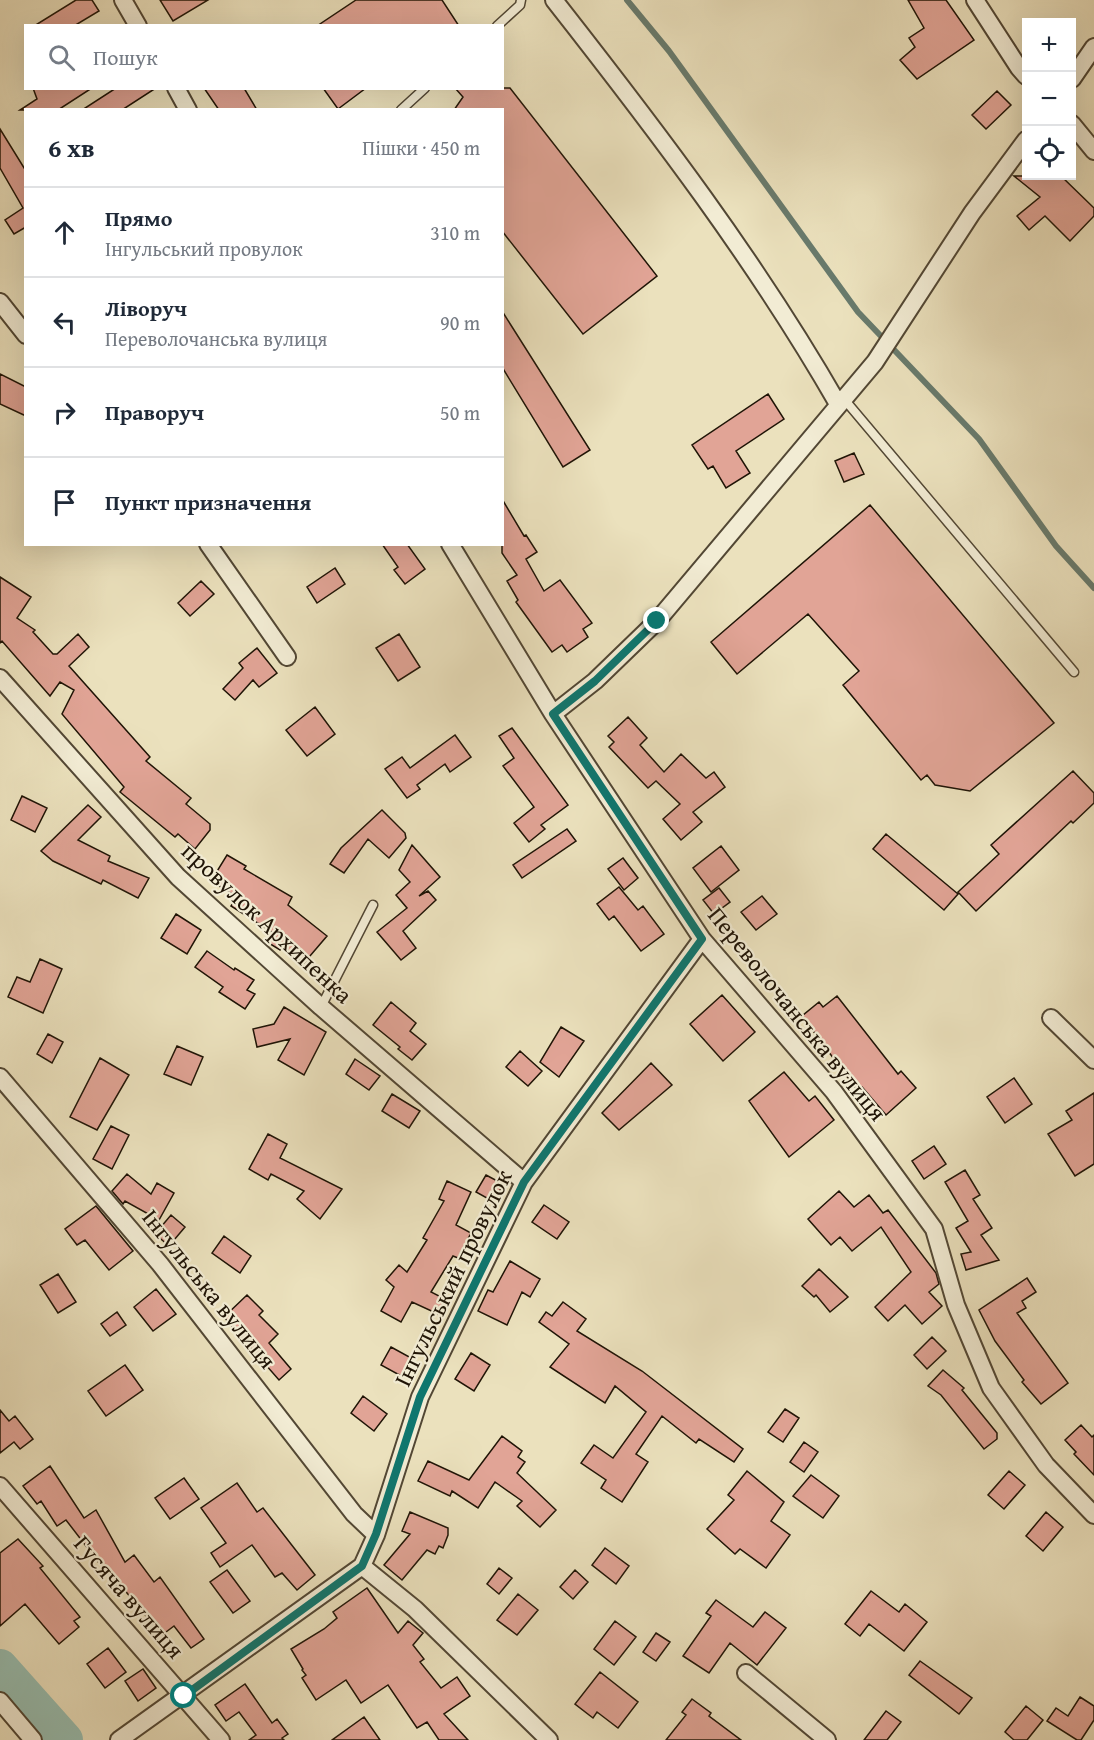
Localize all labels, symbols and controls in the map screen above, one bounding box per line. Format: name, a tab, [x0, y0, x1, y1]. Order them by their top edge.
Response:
map controls	[1022, 18, 1076, 180]
button: +	[1022, 18, 1076, 72]
search box	[24, 24, 504, 90]
icon: search	[45, 41, 78, 74]
text: Пошук	[93, 41, 158, 73]
button: −	[1022, 72, 1076, 126]
button: locate	[1022, 126, 1076, 180]
text: 6 хв	[48, 128, 95, 167]
text: Пішки · 450 m	[362, 133, 480, 162]
text: Прямо	[105, 202, 172, 234]
icon: ahead	[48, 216, 81, 249]
text: 310 m	[430, 218, 480, 247]
text: Інгульський провулок	[105, 234, 303, 263]
text: Ліворуч	[105, 292, 187, 324]
icon: left	[48, 306, 81, 339]
text: 90 m	[440, 308, 480, 337]
text: Переволочанська вулиця	[105, 324, 328, 353]
icon: right	[48, 396, 81, 429]
text: Праворуч	[105, 396, 204, 428]
text: 50 m	[440, 398, 480, 427]
icon: arrive	[48, 486, 81, 519]
text: Пункт призначення	[105, 486, 311, 518]
route end	[643, 607, 669, 633]
street label: провулок Архипенка	[174, 834, 361, 1012]
street label: Переволочанська вулиця	[700, 899, 895, 1128]
street label: Інгульський провулок	[385, 1163, 520, 1392]
street label: Інгульська вулиця	[134, 1201, 285, 1376]
street label: Гусяча вулиця	[66, 1527, 193, 1666]
route start	[170, 1682, 196, 1708]

